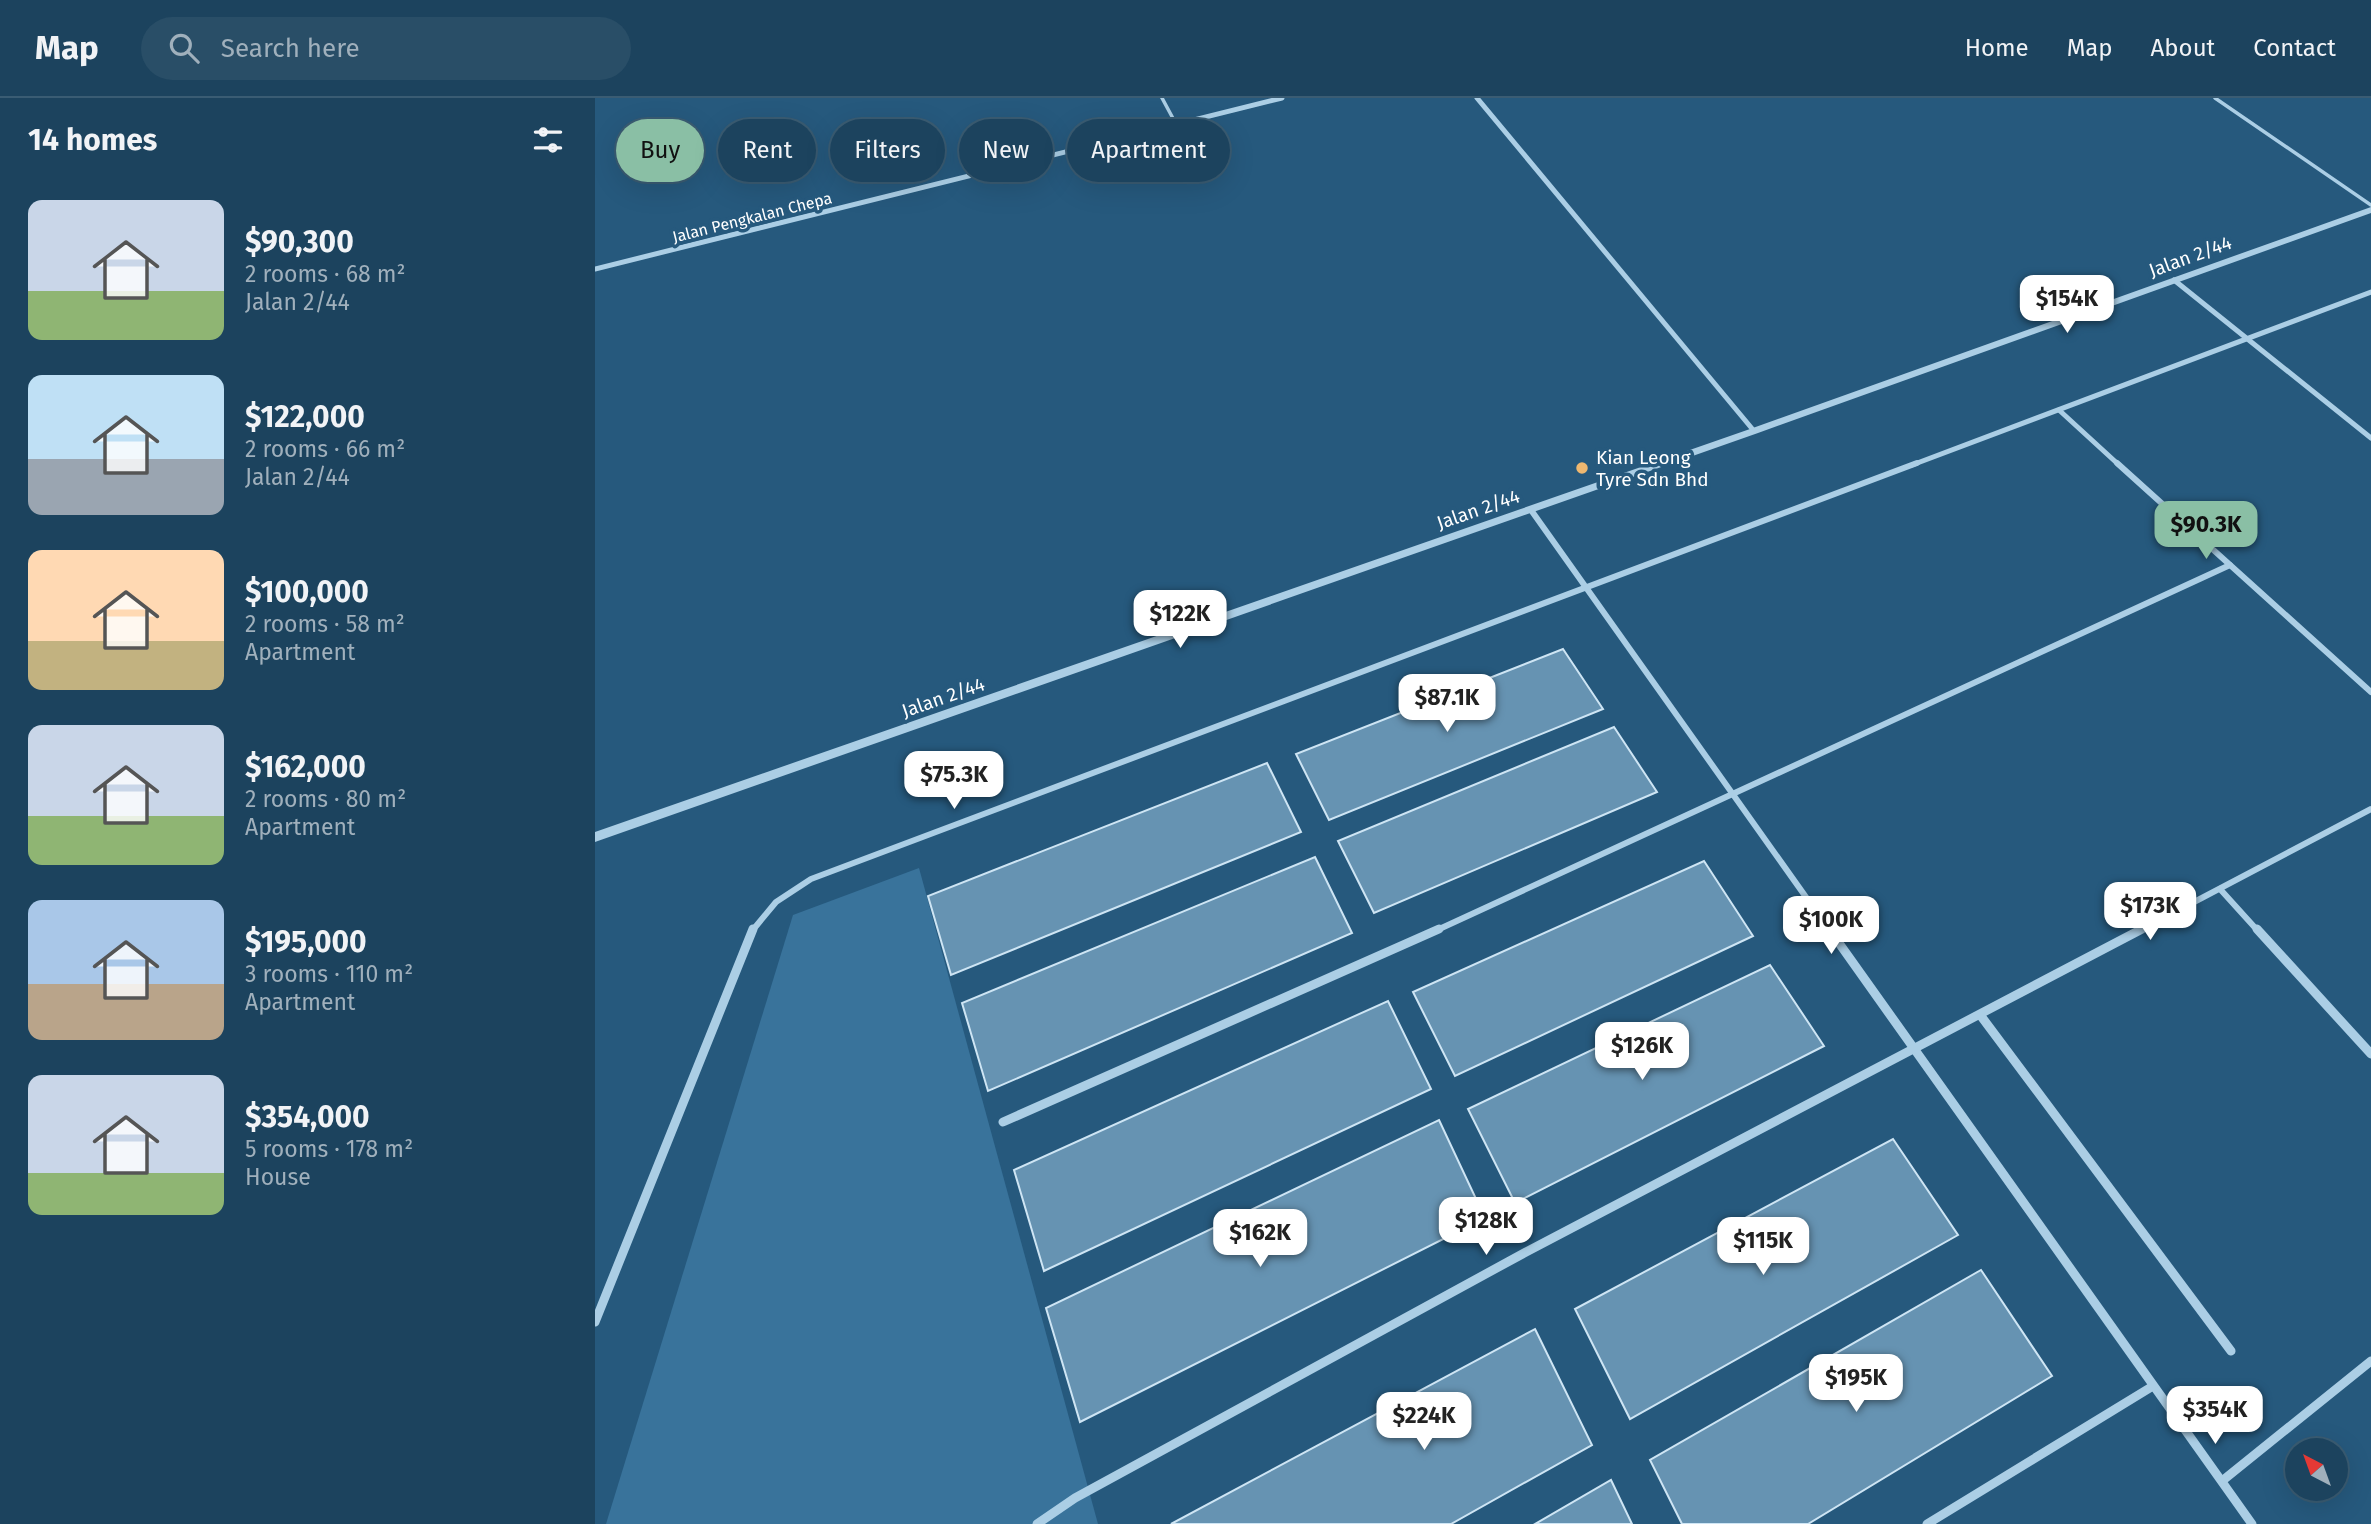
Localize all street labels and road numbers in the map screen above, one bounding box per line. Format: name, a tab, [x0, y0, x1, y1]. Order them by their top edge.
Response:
street label: Jalan Pengkalan Chepa	[670, 188, 834, 247]
street label: Jalan 2/44	[2146, 231, 2235, 282]
street label: Jalan 2/44	[1434, 485, 1523, 534]
street label: Jalan 2/44	[899, 673, 988, 722]

